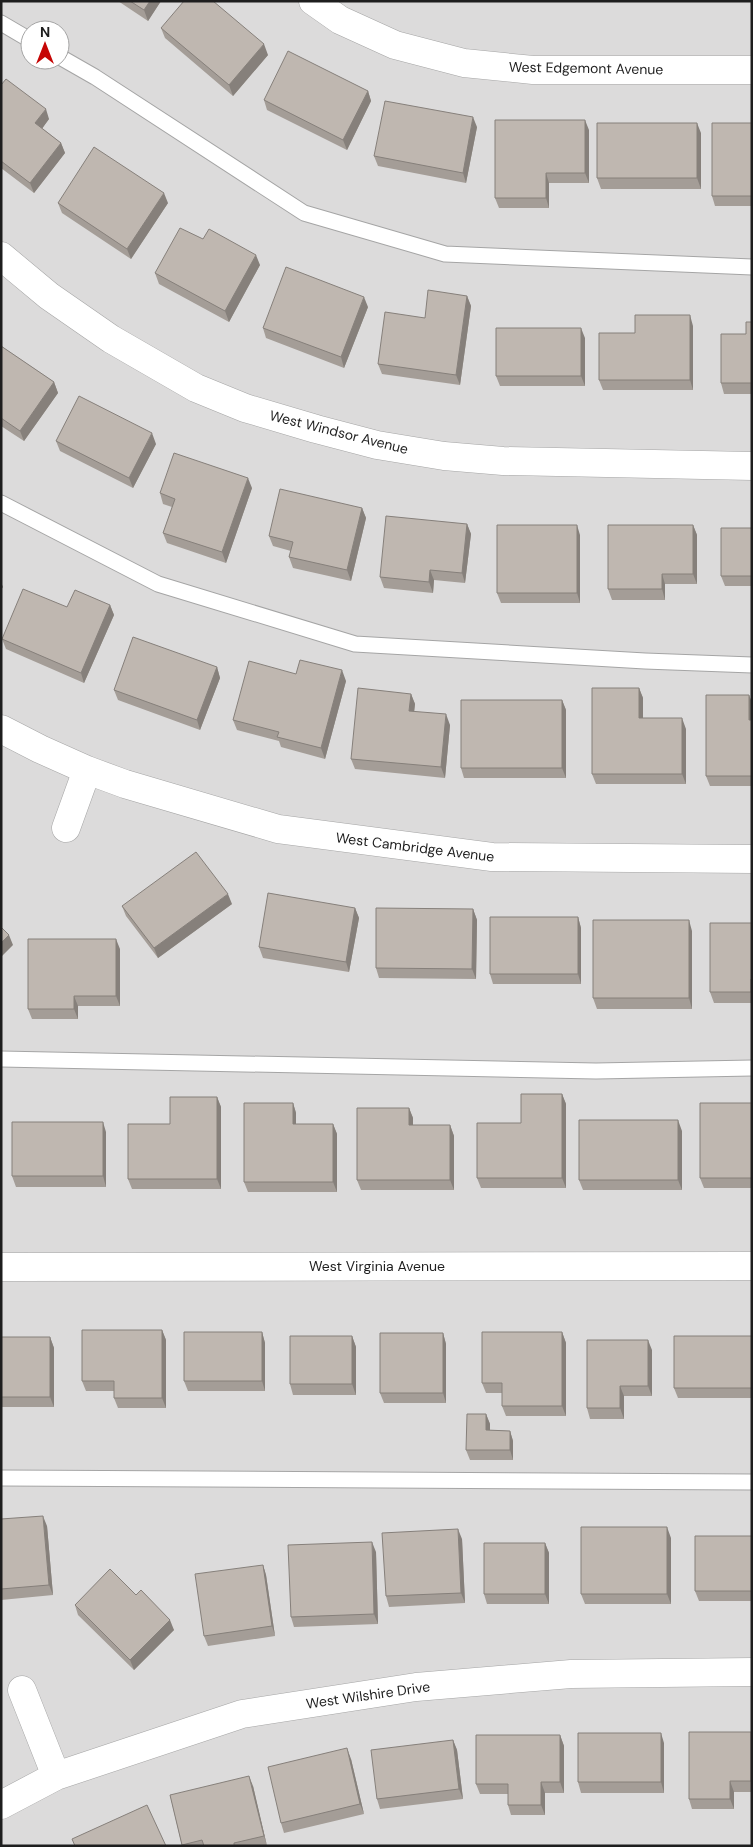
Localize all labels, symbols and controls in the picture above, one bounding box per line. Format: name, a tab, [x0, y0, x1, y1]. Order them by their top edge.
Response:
north arrow	[20, 20, 70, 70]
text: N	[40, 23, 50, 41]
street label: West Edgemont Avenue	[509, 58, 663, 78]
street label: West Windsor Avenue	[268, 406, 410, 458]
street label: West Cambridge Avenue	[335, 828, 495, 866]
street label: West Virginia Avenue	[309, 1257, 445, 1275]
street label: West Wilshire Drive	[305, 1677, 431, 1713]

